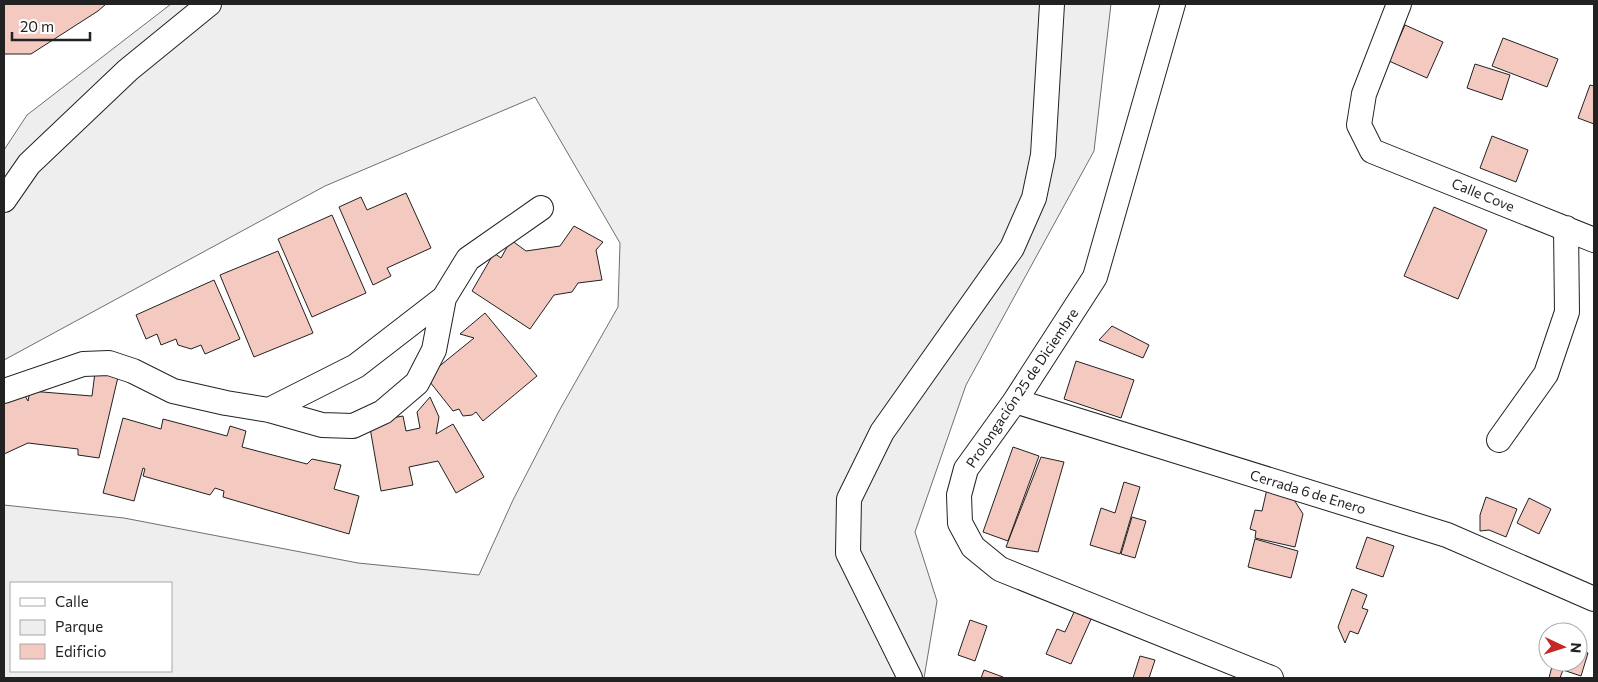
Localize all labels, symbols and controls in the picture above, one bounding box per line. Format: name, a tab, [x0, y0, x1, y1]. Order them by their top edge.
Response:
scale bar	[12, 10, 90, 42]
text: 20 m	[20, 17, 54, 35]
street label: Calle Cove	[1449, 174, 1517, 215]
street label: Prolongación 25 de Diciembre	[962, 305, 1081, 471]
street label: Cerrada 6 de Enero	[1248, 466, 1368, 517]
legend	[10, 582, 172, 672]
text: Calle	[55, 592, 89, 610]
text: Parque	[55, 617, 103, 635]
north arrow	[1538, 622, 1588, 672]
text: Edificio	[55, 642, 106, 660]
text: N	[1568, 642, 1585, 654]

